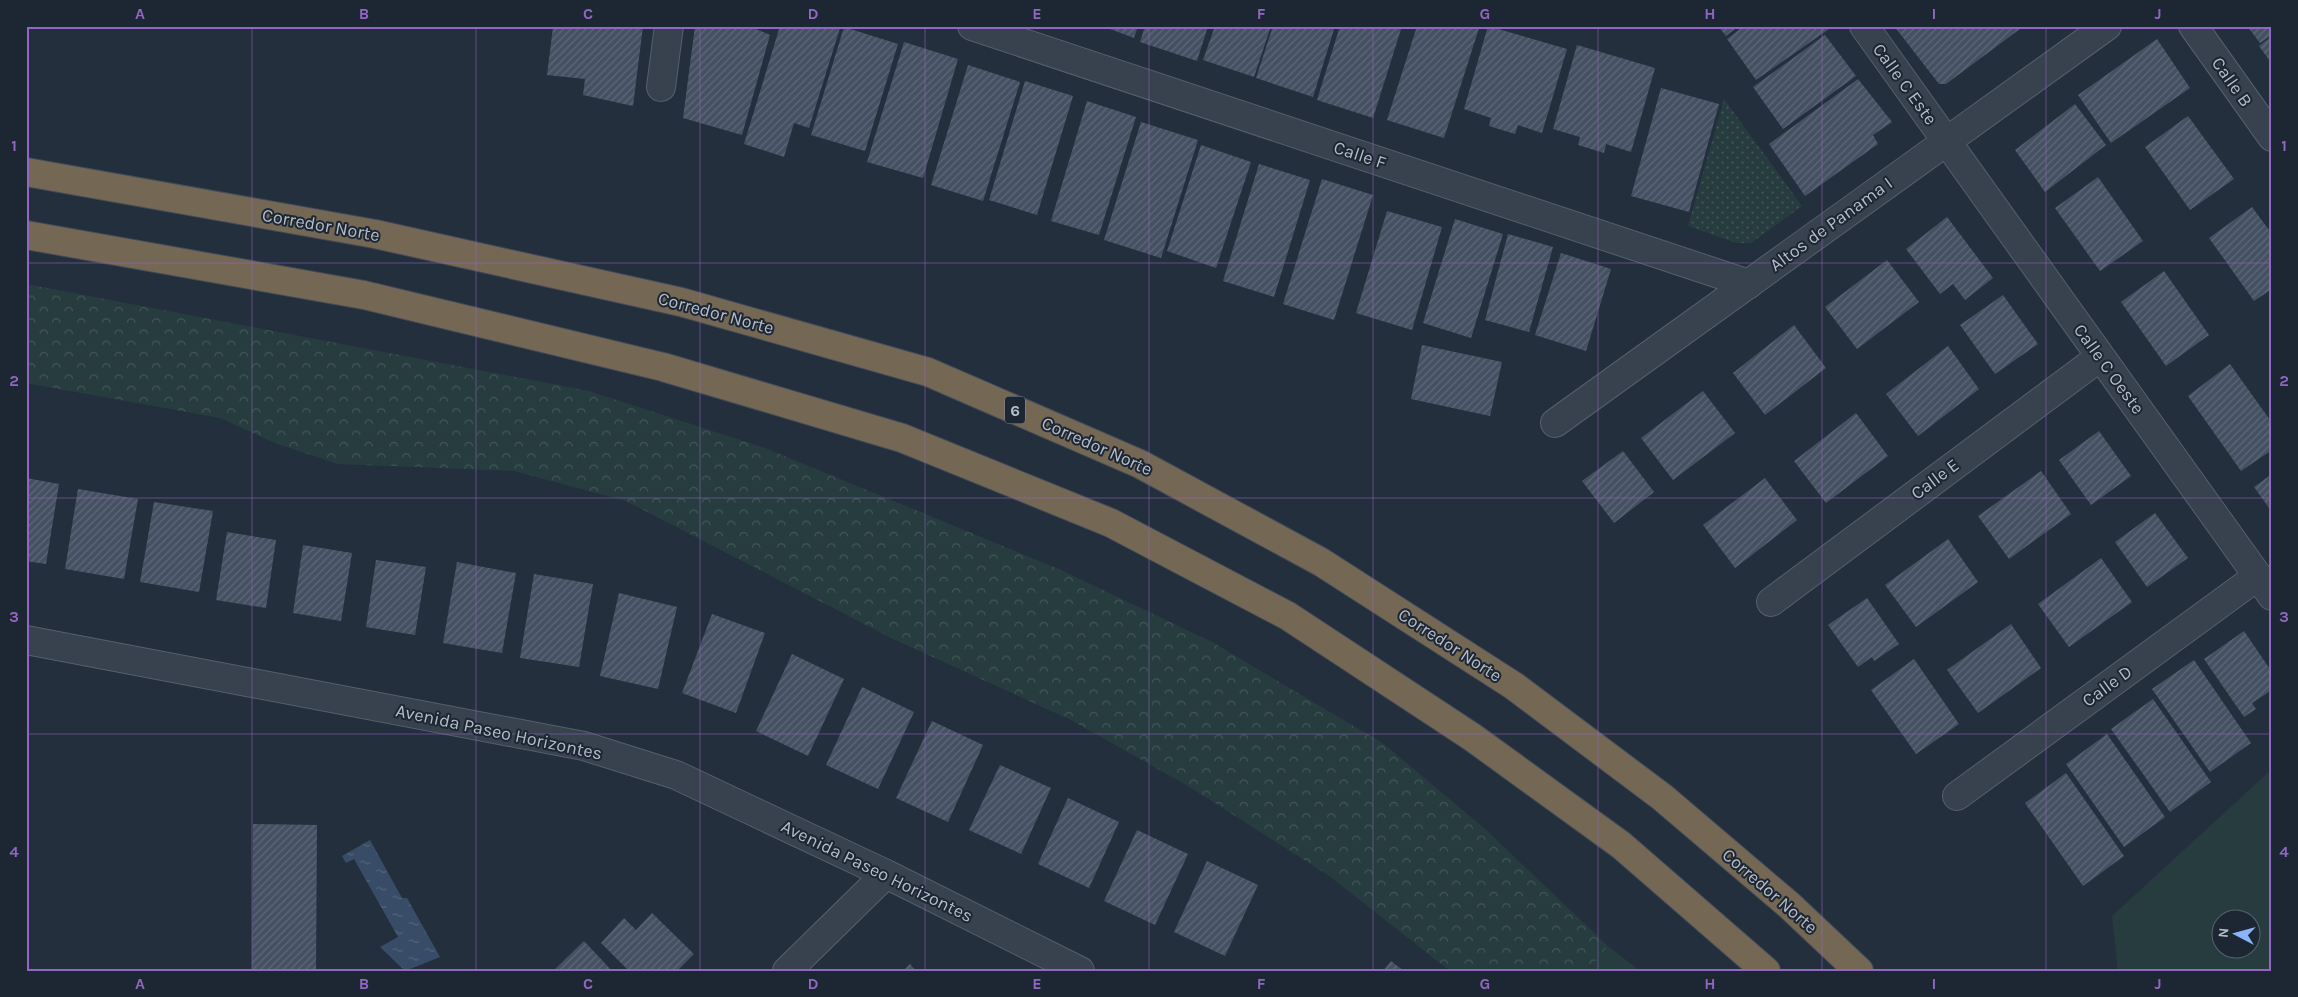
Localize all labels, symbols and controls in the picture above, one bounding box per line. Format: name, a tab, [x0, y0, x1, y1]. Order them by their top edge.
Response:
text: A	[135, 4, 145, 23]
text: B	[359, 4, 369, 23]
text: C	[583, 4, 593, 23]
text: D	[808, 4, 819, 23]
text: E	[1032, 4, 1042, 23]
text: F	[1257, 4, 1266, 23]
text: G	[1480, 4, 1490, 23]
text: H	[1704, 4, 1716, 23]
text: I	[1932, 4, 1936, 23]
text: J	[2154, 4, 2162, 23]
street label: Calle C Este	[1868, 39, 1942, 129]
street label: Calle B	[2207, 53, 2257, 111]
text: 1	[11, 136, 17, 155]
street label: Calle F	[1331, 136, 1389, 174]
text: 1	[2281, 136, 2287, 155]
street label: Altos de Panama I	[1765, 172, 1897, 276]
street label: Corredor Norte	[260, 204, 382, 246]
street label: Corredor Norte	[656, 287, 776, 339]
street label: Calle C Oeste	[2069, 320, 2149, 418]
text: 2	[9, 371, 19, 390]
text: 2	[2279, 371, 2289, 390]
road number: 6	[1005, 396, 1025, 424]
street label: Corredor Norte	[1038, 412, 1156, 480]
street label: Calle E	[1907, 454, 1963, 504]
street label: Corredor Norte	[1394, 603, 1506, 687]
text: 3	[9, 607, 19, 626]
text: 3	[2279, 607, 2289, 626]
street label: Calle D	[2078, 661, 2136, 711]
street label: Avenida Paseo Horizontes	[394, 699, 604, 765]
street label: Avenida Paseo Horizontes	[778, 815, 976, 927]
text: 4	[9, 842, 19, 861]
text: 4	[2279, 842, 2289, 861]
street label: Corredor Norte	[1718, 844, 1822, 938]
north arrow	[2210, 910, 2260, 960]
text: N	[2215, 927, 2233, 939]
text: A	[135, 974, 145, 993]
text: B	[359, 974, 369, 993]
text: C	[583, 974, 593, 993]
text: D	[808, 974, 819, 993]
text: E	[1032, 974, 1042, 993]
text: F	[1257, 974, 1266, 993]
text: G	[1480, 974, 1490, 993]
text: H	[1704, 974, 1716, 993]
text: I	[1932, 974, 1936, 993]
text: J	[2154, 974, 2162, 993]

